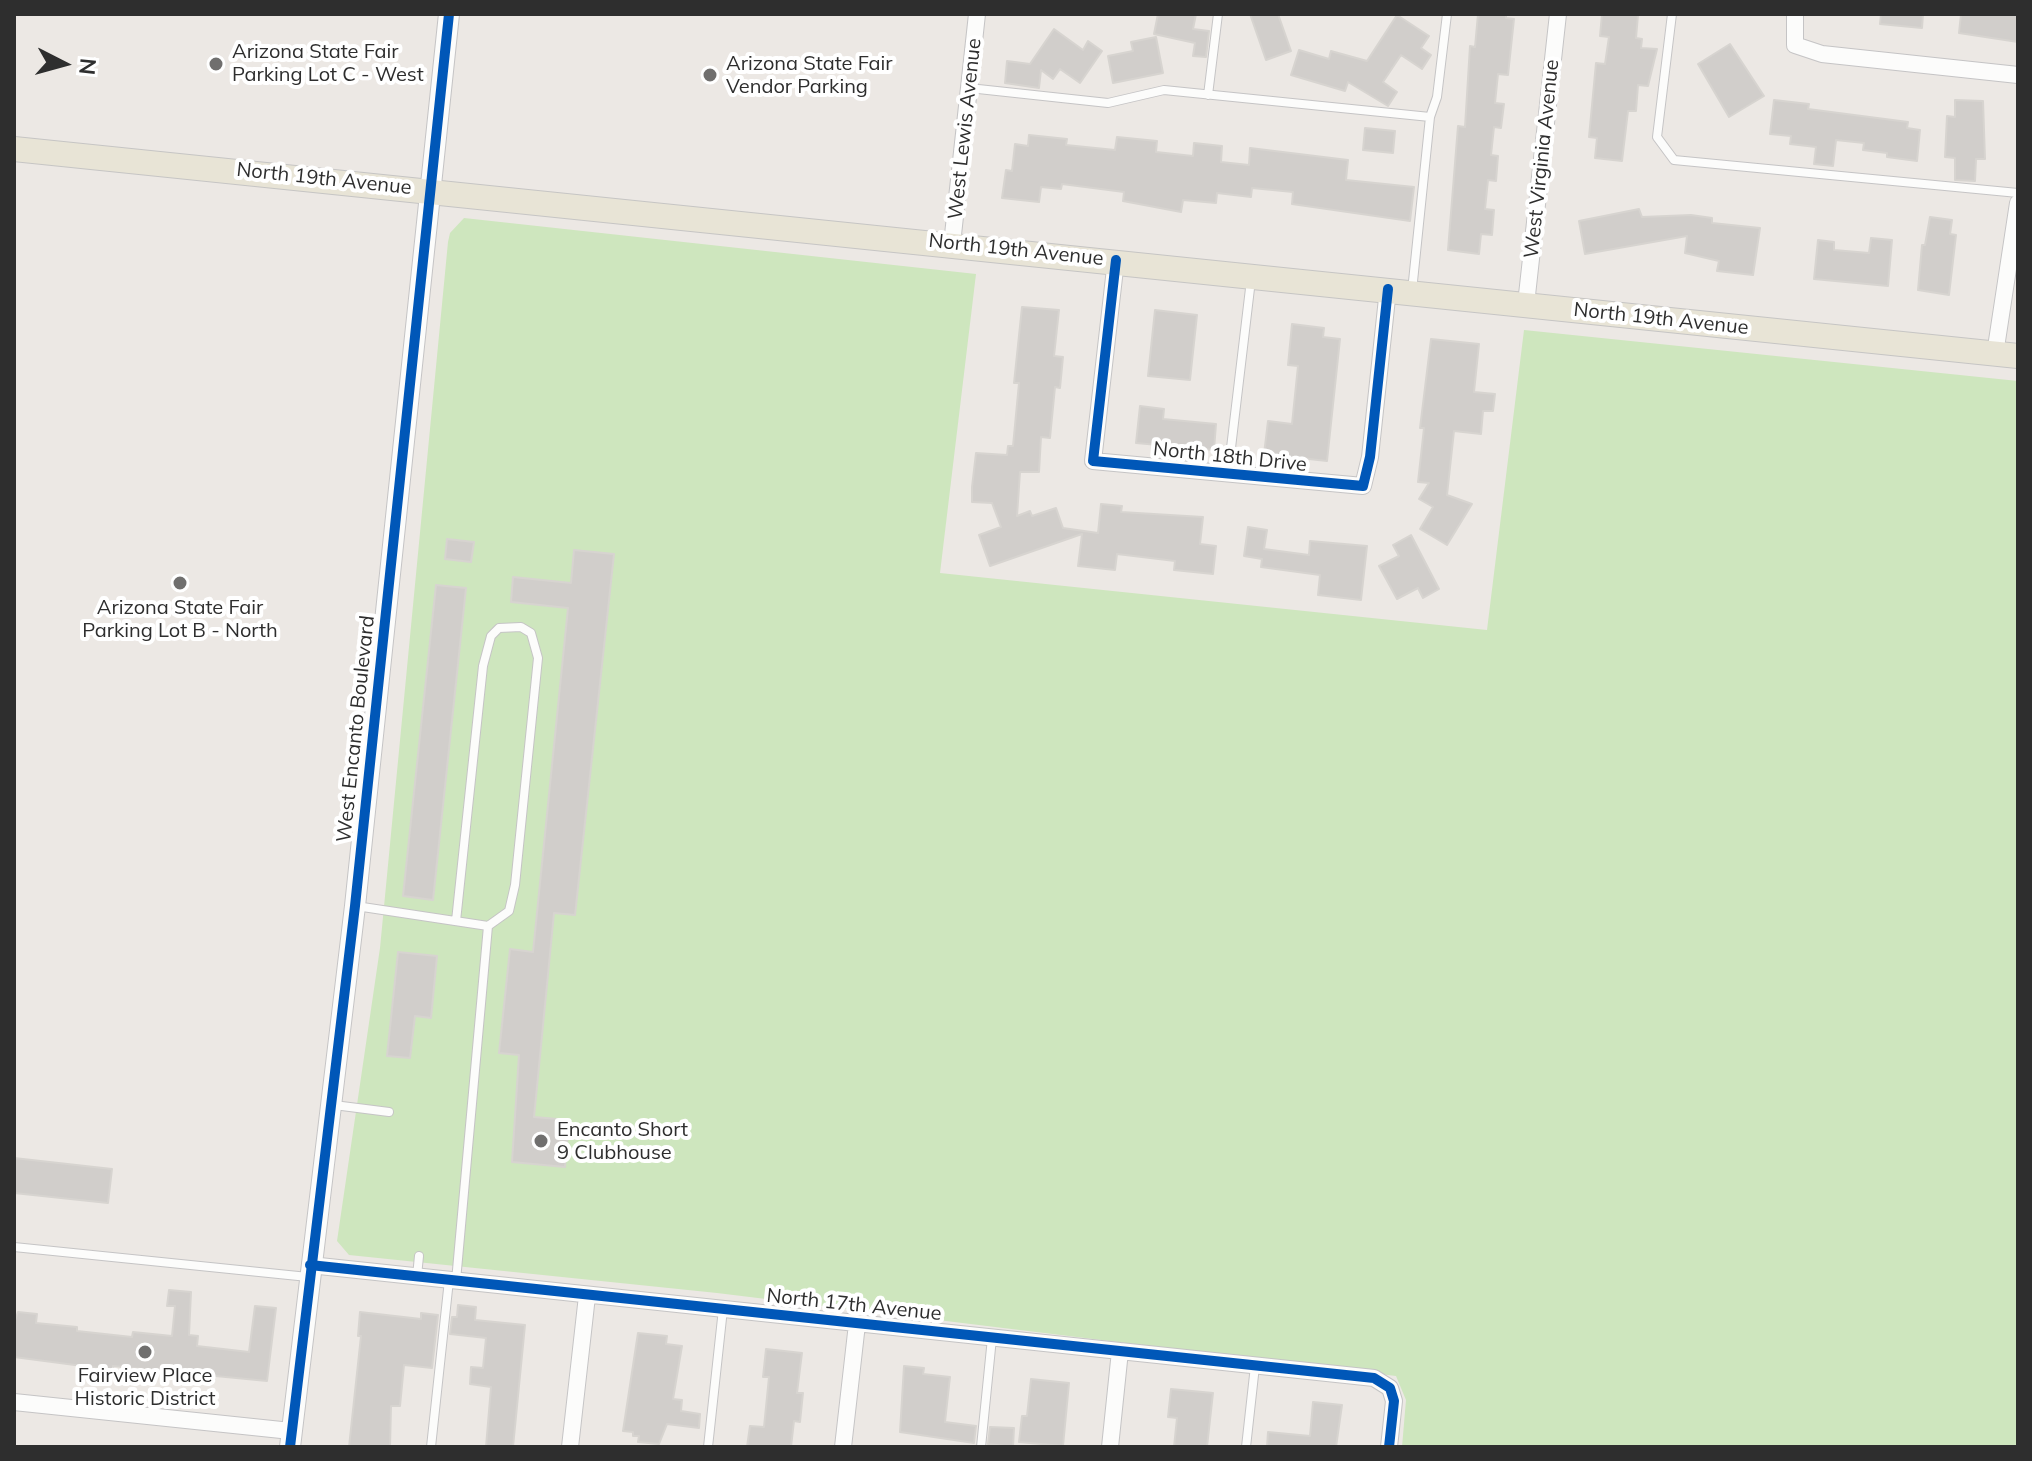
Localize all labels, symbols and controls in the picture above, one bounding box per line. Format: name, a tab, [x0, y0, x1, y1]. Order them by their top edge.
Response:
north arrow	[24, 24, 104, 104]
street label: West Lewis Avenue	[944, 37, 986, 221]
place label: Arizona State Fair Parking Lot C - West	[232, 40, 424, 87]
place label: Arizona State Fair Vendor Parking	[726, 52, 893, 99]
marker: Arizona State Fair Parking Lot C - West	[207, 55, 225, 73]
text: N	[73, 57, 103, 76]
street label: West Virginia Avenue	[1520, 58, 1564, 260]
marker: Arizona State Fair Vendor Parking	[701, 66, 719, 84]
street label: North 19th Avenue	[235, 158, 413, 200]
street label: North 19th Avenue	[927, 229, 1105, 271]
street label: North 19th Avenue	[1572, 298, 1750, 340]
street label: North 18th Drive	[1152, 437, 1308, 477]
marker: Arizona State Fair Parking Lot B - North	[171, 574, 189, 592]
place label: Arizona State Fair Parking Lot B - North	[82, 596, 278, 643]
street label: West Encanto Boulevard	[332, 614, 380, 844]
place label: Encanto Short 9 Clubhouse	[557, 1118, 688, 1165]
marker: Encanto Short 9 Clubhouse	[532, 1132, 550, 1150]
street label: North 17th Avenue	[765, 1284, 943, 1326]
marker: Fairview Place Historic District	[136, 1343, 154, 1361]
place label: Fairview Place Historic District	[75, 1364, 215, 1411]

